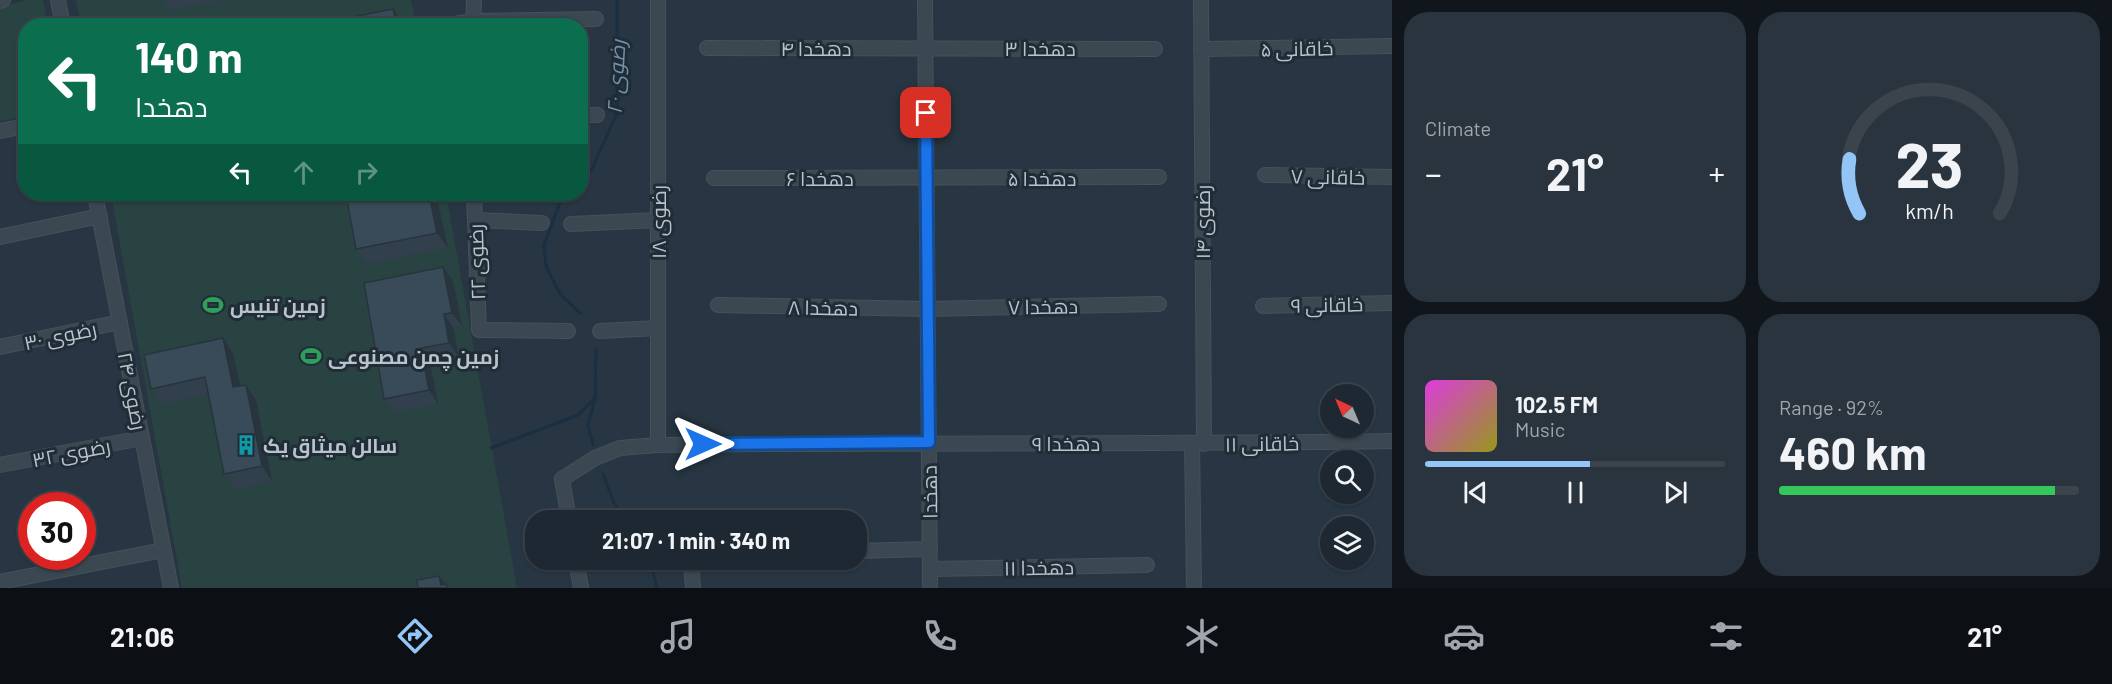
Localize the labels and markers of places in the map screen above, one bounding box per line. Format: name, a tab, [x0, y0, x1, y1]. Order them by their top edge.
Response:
pin	[900, 87, 951, 138]
sports icon: زمین تنیس	[201, 293, 225, 317]
place label: زمین تنیس	[230, 293, 326, 318]
sports icon: زمین چمن مصنوعی	[299, 344, 323, 368]
place label: زمین چمن مصنوعی	[328, 344, 499, 371]
building icon: سالن میثاق یک	[234, 433, 258, 457]
place label: سالن میثاق یک	[263, 433, 397, 459]

